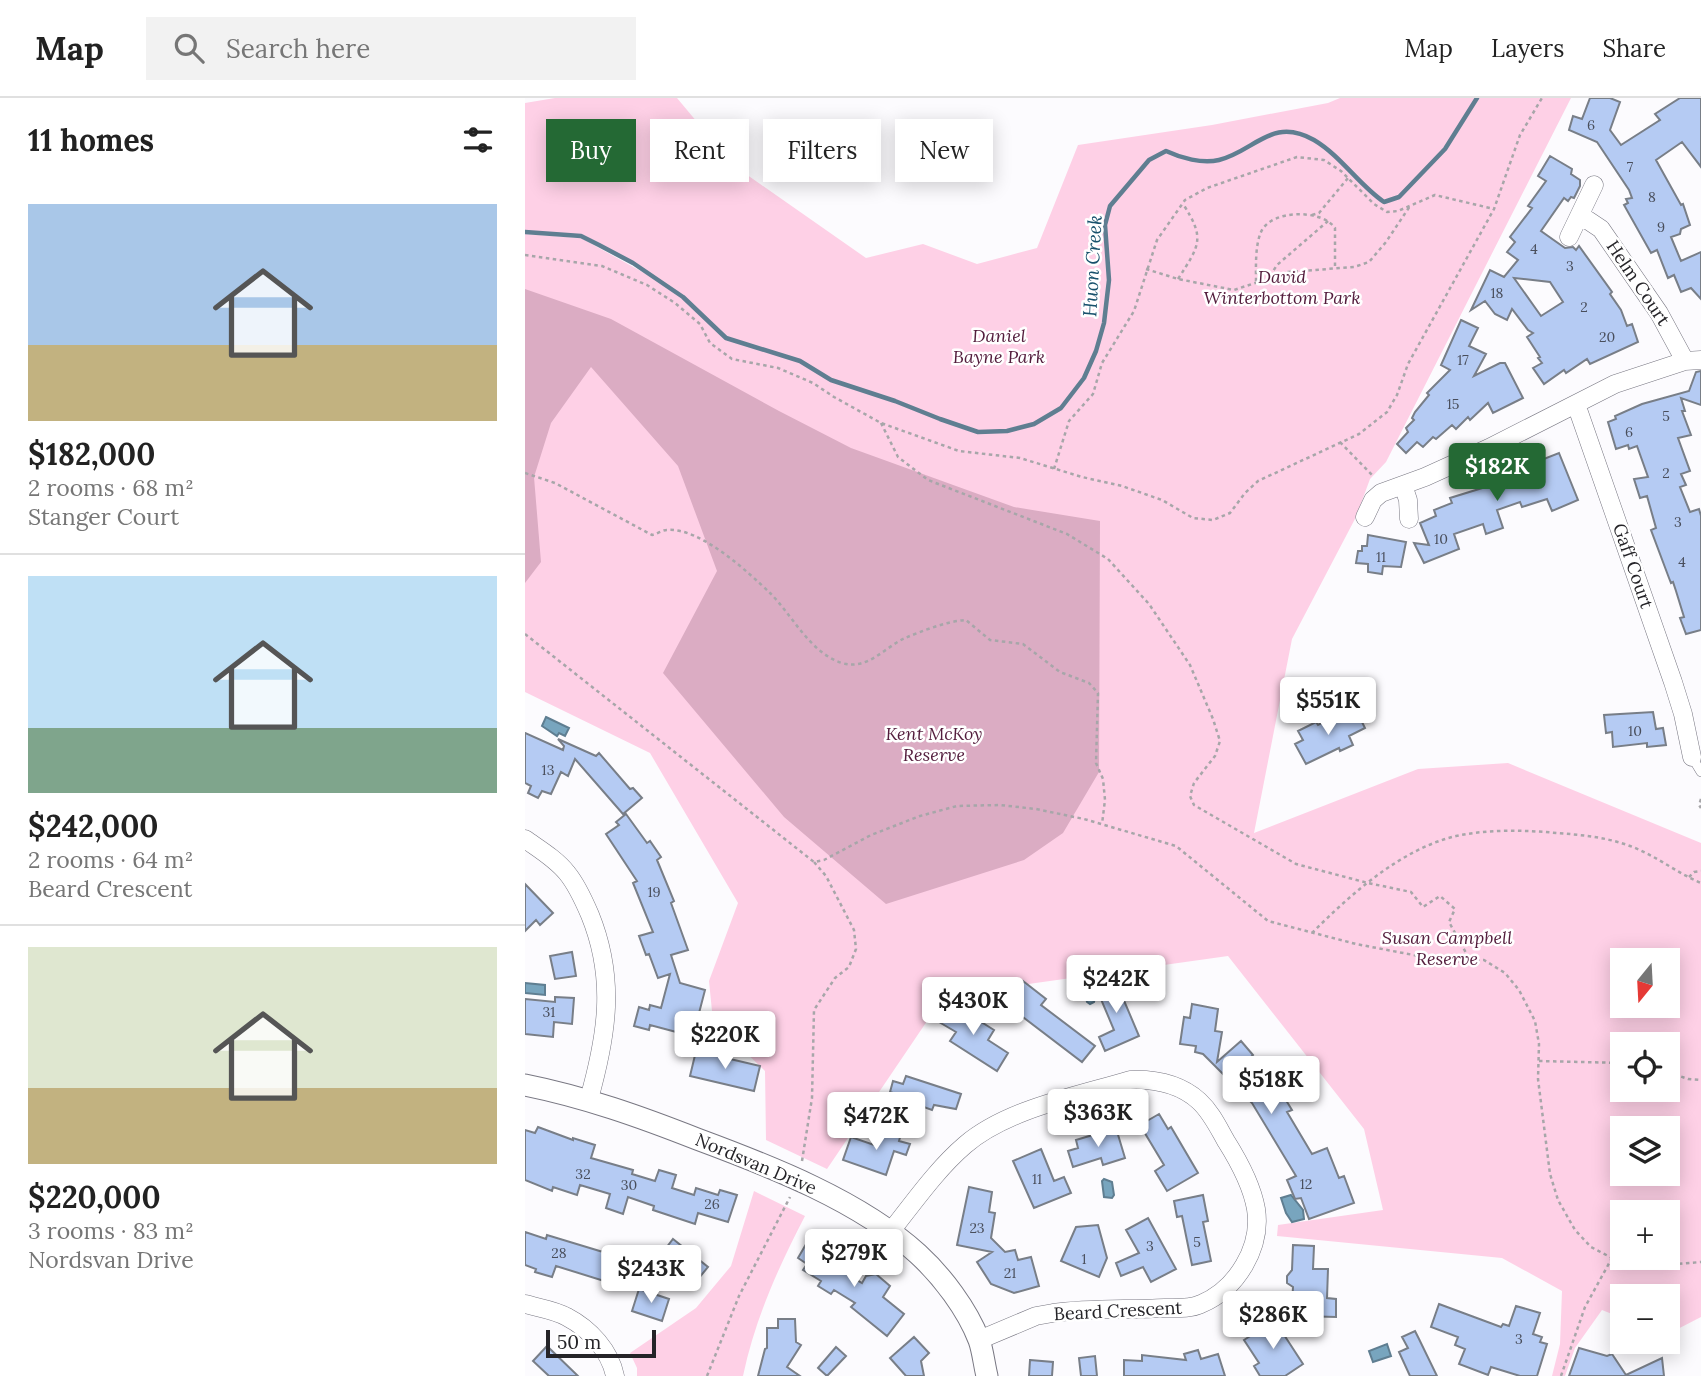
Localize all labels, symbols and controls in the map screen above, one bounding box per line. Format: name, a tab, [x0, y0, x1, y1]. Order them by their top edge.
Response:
search box	[146, 17, 636, 80]
text: Map	[35, 27, 104, 69]
icon: search	[170, 29, 208, 67]
text: Search here	[226, 32, 370, 65]
text: Map	[1404, 33, 1453, 64]
text: Layers	[1491, 33, 1564, 64]
text: Share	[1602, 33, 1666, 64]
house number: 6	[1587, 116, 1595, 134]
chip: Buy	[546, 119, 636, 182]
chip: Rent	[650, 119, 749, 182]
chip: Filters	[763, 119, 881, 182]
chip: New	[895, 119, 993, 182]
text: 11 homes	[28, 121, 154, 159]
icon: filters	[459, 121, 497, 159]
house number: 7	[1627, 158, 1634, 176]
house number: 8	[1648, 188, 1656, 206]
water label: Huon Creek	[1077, 214, 1107, 317]
house number: 9	[1657, 218, 1665, 236]
street label: Helm Court	[1602, 236, 1675, 330]
house number: 4	[1530, 240, 1538, 258]
icon: home	[200, 250, 326, 376]
house number: 3	[1566, 257, 1574, 275]
park label: David Winterbottom Park	[1203, 265, 1361, 309]
house number: 18	[1491, 284, 1504, 302]
house number: 2	[1580, 298, 1588, 316]
park label: Daniel Bayne Park	[953, 324, 1045, 368]
house number: 20	[1599, 328, 1615, 346]
house number: 17	[1457, 351, 1469, 369]
house number: 15	[1447, 395, 1459, 413]
house number: 5	[1662, 407, 1670, 425]
house number: 6	[1625, 423, 1633, 441]
text: $182,000	[28, 435, 155, 473]
pin: $182K	[1448, 444, 1546, 503]
text: $182K	[1465, 451, 1529, 480]
house number: 2	[1662, 464, 1670, 482]
text: 2 rooms · 68 m²	[28, 473, 194, 502]
text: Stanger Court	[28, 502, 179, 531]
house number: 3	[1674, 513, 1682, 531]
street label: Gaff Court	[1608, 520, 1659, 612]
house number: 10	[1434, 530, 1448, 548]
house number: 11	[1376, 548, 1386, 566]
house number: 4	[1678, 553, 1686, 571]
icon: home	[200, 622, 326, 748]
pin: $551K	[1279, 678, 1377, 737]
text: $551K	[1296, 685, 1360, 714]
park label: Kent McKoy Reserve	[885, 722, 983, 766]
house number: 10	[1628, 722, 1642, 740]
house number: 13	[542, 761, 555, 779]
text: $242,000	[28, 807, 158, 845]
text: 2 rooms · 64 m²	[28, 845, 193, 874]
text: Beard Crescent	[28, 874, 192, 903]
house number: 19	[647, 883, 661, 901]
park label: Susan Campbell Reserve	[1382, 926, 1512, 970]
north arrow	[1610, 948, 1680, 1018]
map controls	[1610, 948, 1680, 1354]
pin: $242K	[1067, 956, 1165, 1015]
text: $242K	[1083, 963, 1150, 992]
pin: $430K	[924, 978, 1022, 1037]
text: $430K	[938, 985, 1008, 1014]
icon: home	[200, 993, 326, 1119]
house number: 31	[543, 1003, 555, 1021]
pin: $220K	[676, 1012, 774, 1071]
text: $220K	[690, 1019, 760, 1048]
button: locate	[1610, 1032, 1680, 1102]
pin: $518K	[1222, 1056, 1320, 1116]
text: $518K	[1239, 1064, 1303, 1093]
pin: $363K	[1049, 1090, 1147, 1149]
pin: $472K	[827, 1093, 925, 1152]
text: $363K	[1064, 1097, 1132, 1126]
text: $472K	[843, 1100, 909, 1129]
button: layers	[1610, 1116, 1680, 1186]
street label: Nordsvan Drive	[692, 1128, 821, 1200]
house number: 32	[575, 1165, 591, 1183]
house number: 11	[1032, 1170, 1042, 1188]
house number: 12	[1300, 1175, 1312, 1193]
house number: 30	[621, 1176, 637, 1194]
text: $220,000	[28, 1178, 160, 1216]
house number: 26	[704, 1195, 720, 1213]
button: +	[1610, 1200, 1680, 1270]
text: 3 rooms · 83 m²	[28, 1216, 194, 1245]
house number: 23	[969, 1219, 985, 1237]
pin: $279K	[805, 1230, 903, 1289]
house number: 5	[1193, 1233, 1201, 1251]
text: $279K	[821, 1237, 887, 1266]
house number: 3	[1146, 1237, 1154, 1255]
house number: 28	[551, 1244, 567, 1262]
text: Nordsvan Drive	[28, 1245, 194, 1274]
pin: $243K	[602, 1246, 700, 1305]
house number: 1	[1081, 1250, 1087, 1268]
text: $243K	[617, 1253, 685, 1282]
house number: 21	[1004, 1264, 1016, 1282]
button: −	[1610, 1284, 1680, 1354]
pin: $286K	[1224, 1292, 1322, 1351]
street label: Beard Crescent	[1053, 1296, 1183, 1325]
text: $286K	[1239, 1299, 1307, 1328]
scale bar	[546, 1327, 656, 1359]
text: 50 m	[557, 1330, 601, 1354]
house number: 3	[1515, 1330, 1523, 1348]

